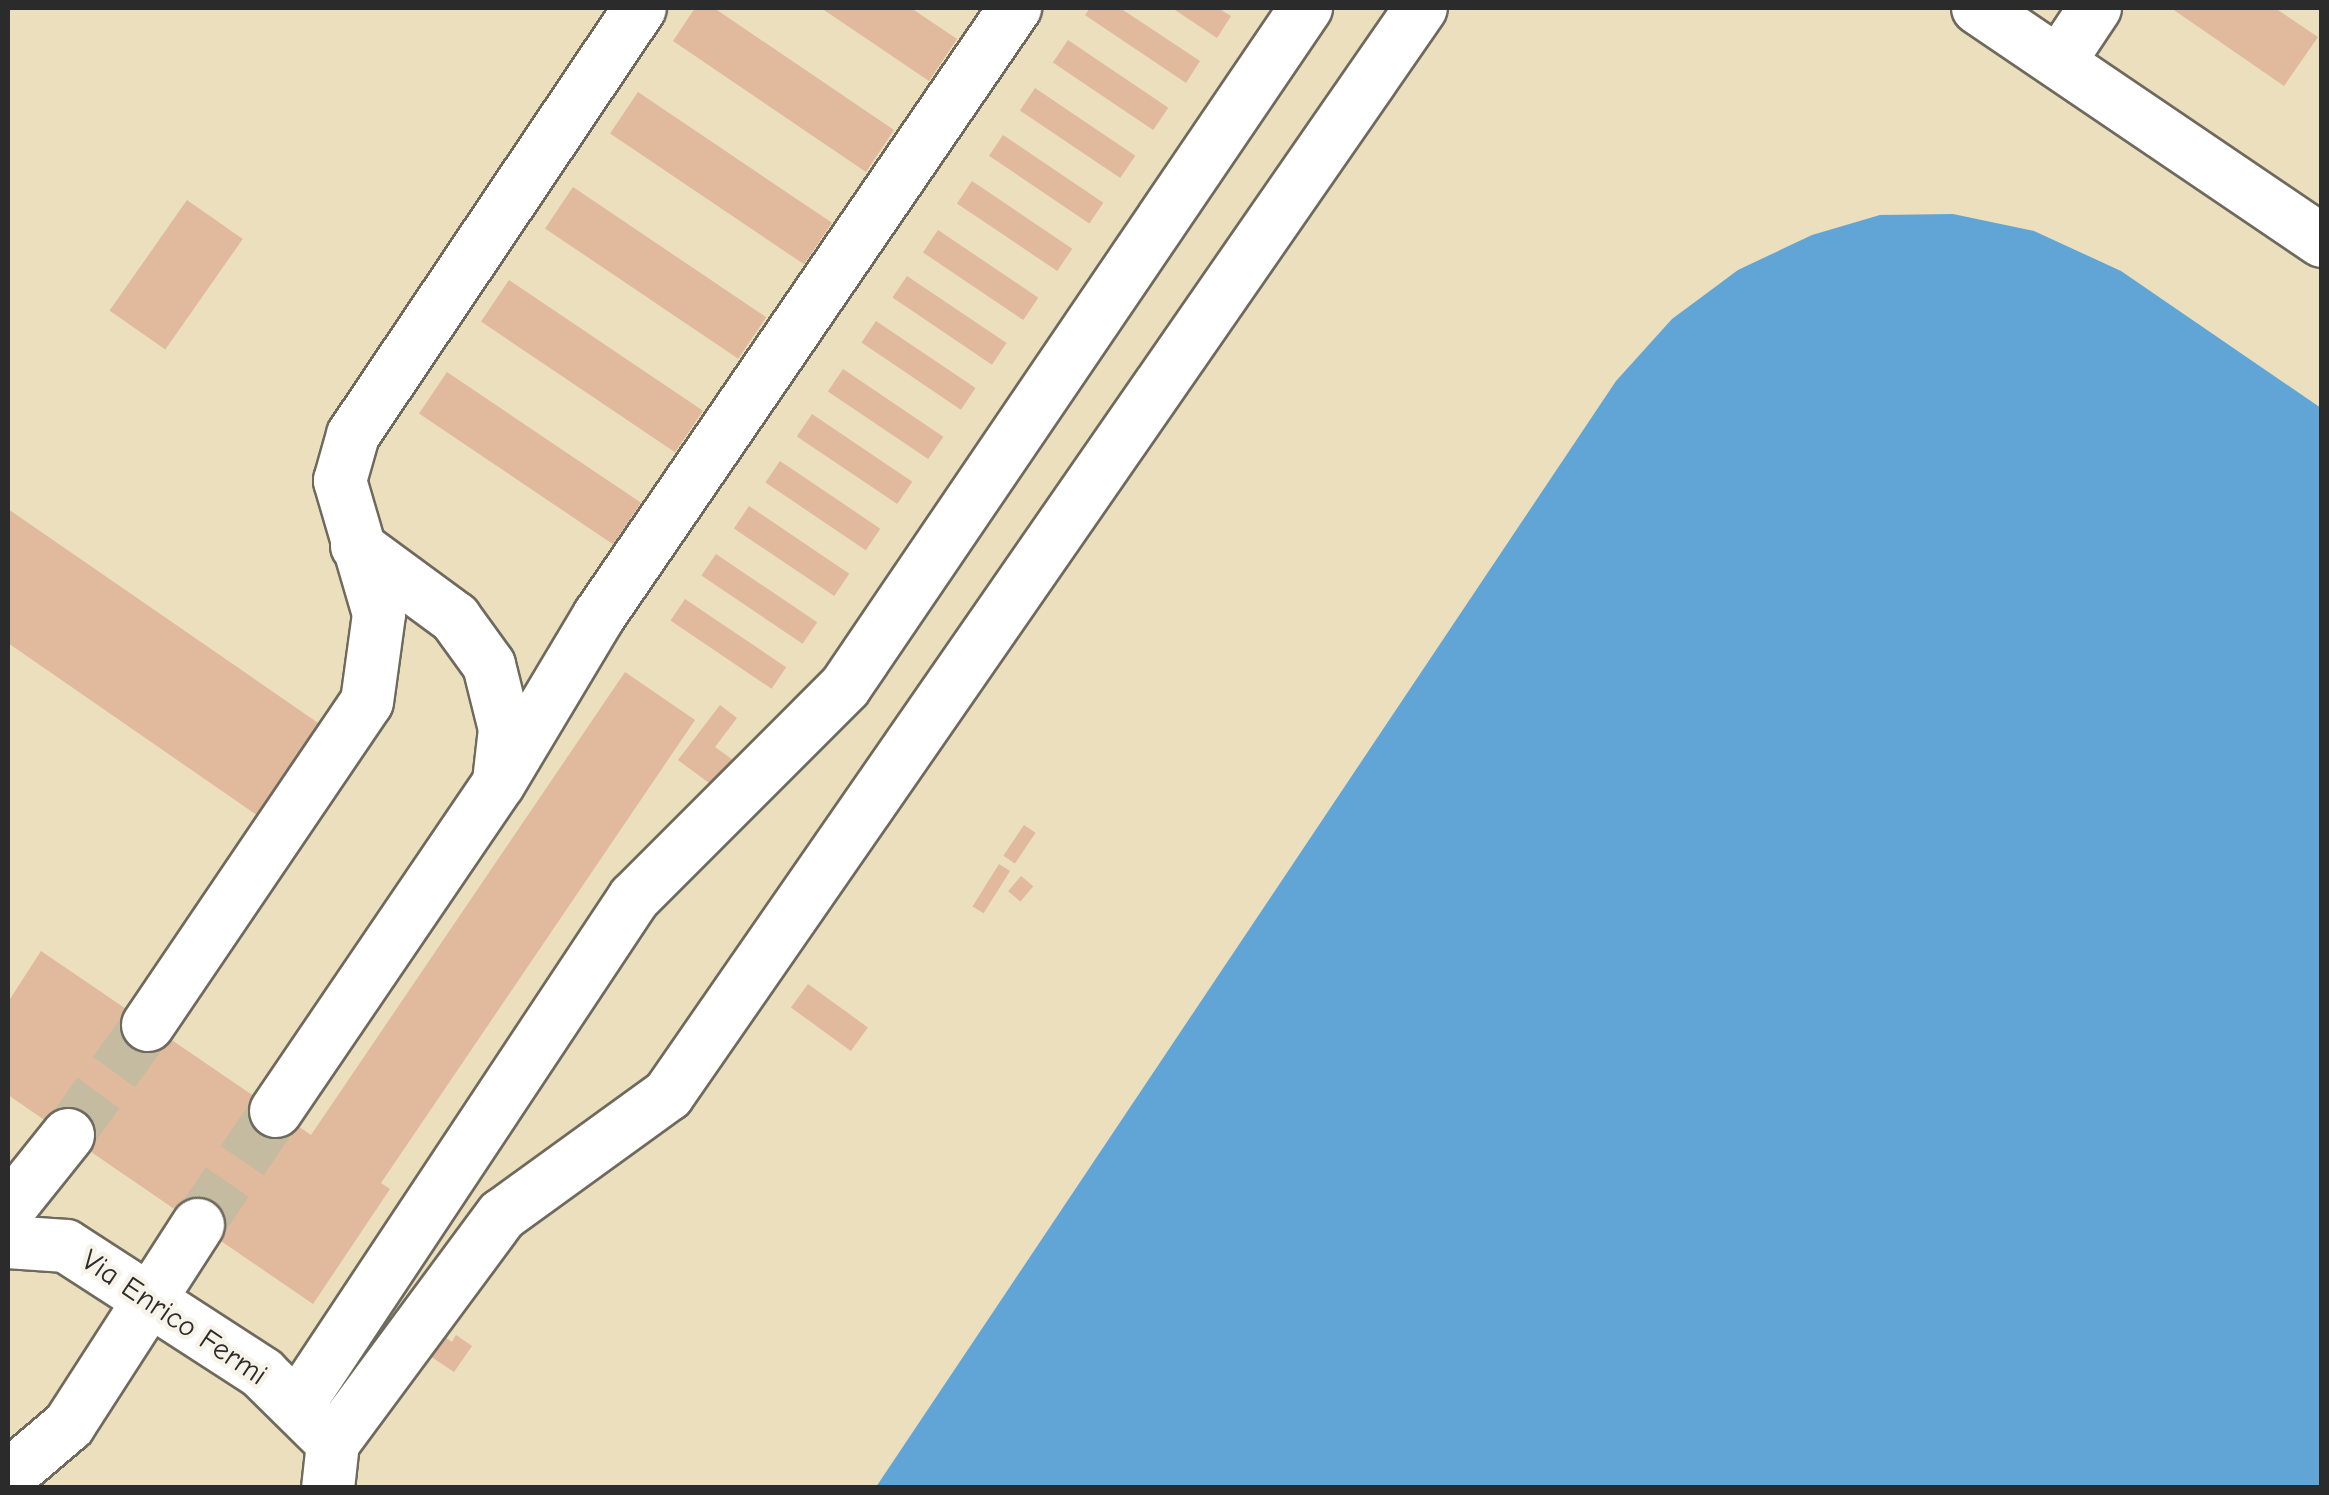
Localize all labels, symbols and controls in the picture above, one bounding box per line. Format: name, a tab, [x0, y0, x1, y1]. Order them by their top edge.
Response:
street label: Via Enrico Fermi	[74, 1243, 274, 1393]

